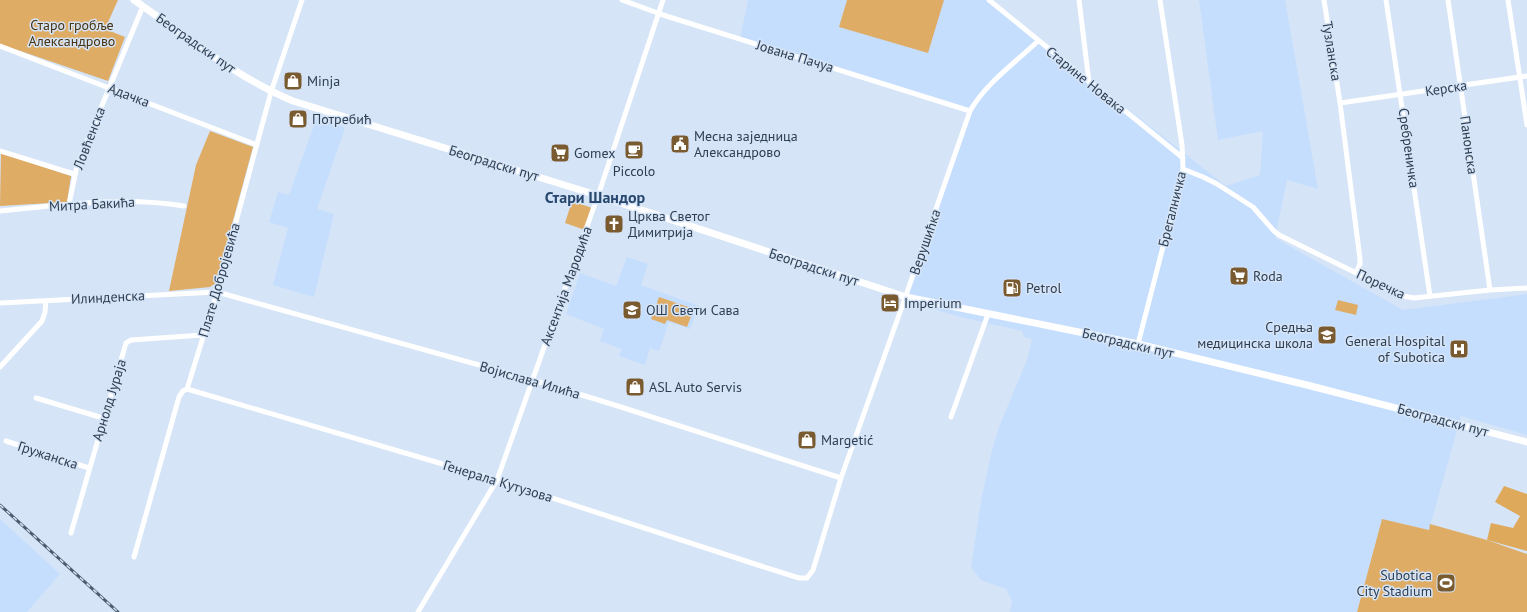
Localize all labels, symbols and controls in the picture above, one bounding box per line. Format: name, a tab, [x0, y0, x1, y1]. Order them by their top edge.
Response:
street label: Београдски пут	[153, 9, 240, 77]
park label: Старо гробље Александрово	[29, 16, 115, 50]
street label: Тузланска	[1318, 20, 1346, 82]
street label: Јована Пачуа	[753, 35, 836, 76]
street label: Старине Новака	[1042, 42, 1130, 118]
shop icon: Minja	[282, 70, 304, 92]
place label: Minja	[307, 72, 340, 90]
street label: Керска	[1424, 76, 1468, 100]
street label: Адачка	[106, 79, 152, 111]
street label: Ловћенска	[68, 104, 109, 173]
street label: Сребреничка	[1394, 107, 1424, 189]
shop icon: Потребић	[287, 108, 309, 130]
place label: Потребић	[312, 110, 372, 128]
street label: Панонска	[1456, 115, 1482, 175]
place label: Месна заједница Александрово	[694, 127, 798, 161]
public building icon: Месна заједница Александрово	[669, 133, 691, 155]
cafe icon: Piccolo	[623, 139, 645, 161]
street label: Београдски пут	[447, 141, 542, 185]
supermarket icon: Gomex	[549, 142, 571, 164]
place label: Gomex	[574, 144, 615, 162]
place label: Piccolo	[613, 162, 655, 180]
street label: Брегалничка	[1154, 169, 1190, 249]
district label: Стари Шандор	[545, 187, 646, 207]
street label: Митра Бакића	[49, 193, 136, 215]
place label: Црква Светог Димитрија	[628, 207, 710, 241]
street label: Верушићка	[905, 207, 945, 277]
church icon: Црква Светог Димитрија	[603, 213, 625, 235]
street label: Плате Добројевића	[194, 221, 244, 339]
street label: Аксентија Мародића	[536, 224, 596, 348]
street label: Београдски пут	[767, 244, 862, 290]
supermarket icon: Roda	[1228, 265, 1250, 287]
street label: Поречка	[1354, 265, 1408, 303]
place label: Roda	[1253, 267, 1283, 285]
fuel station icon: Petrol	[1001, 277, 1023, 299]
place label: Petrol	[1026, 279, 1062, 297]
street label: Илинденска	[71, 286, 145, 308]
hotel icon: Imperium	[879, 292, 901, 314]
place label: Imperium	[904, 294, 962, 312]
school or university icon: ОШ Свети Сава	[621, 299, 643, 321]
place label: ОШ Свети Сава	[646, 301, 740, 319]
place label: Средња медицинска школа	[1197, 318, 1313, 352]
street label: Београдски пут	[1080, 324, 1176, 362]
school or university icon: Средња медицинска школа	[1316, 324, 1338, 346]
place label: General Hospital of Subotica	[1345, 332, 1445, 366]
hospital icon: General Hospital of Subotica	[1448, 338, 1470, 360]
street label: Арнолд Јураја	[88, 357, 130, 443]
street label: Војислава Илића	[478, 357, 582, 403]
shop icon: ASL Auto Servis	[624, 376, 646, 398]
place label: ASL Auto Servis	[649, 378, 742, 396]
street label: Београдски пут	[1396, 399, 1491, 441]
shop icon: Margetić	[796, 429, 818, 451]
place label: Margetić	[821, 431, 873, 449]
street label: Гружанска	[16, 437, 80, 473]
street label: Генерала Кутузова	[441, 456, 555, 506]
place label: Subotica City Stadium	[1356, 566, 1432, 600]
sports icon: Subotica City Stadium	[1435, 572, 1457, 594]

